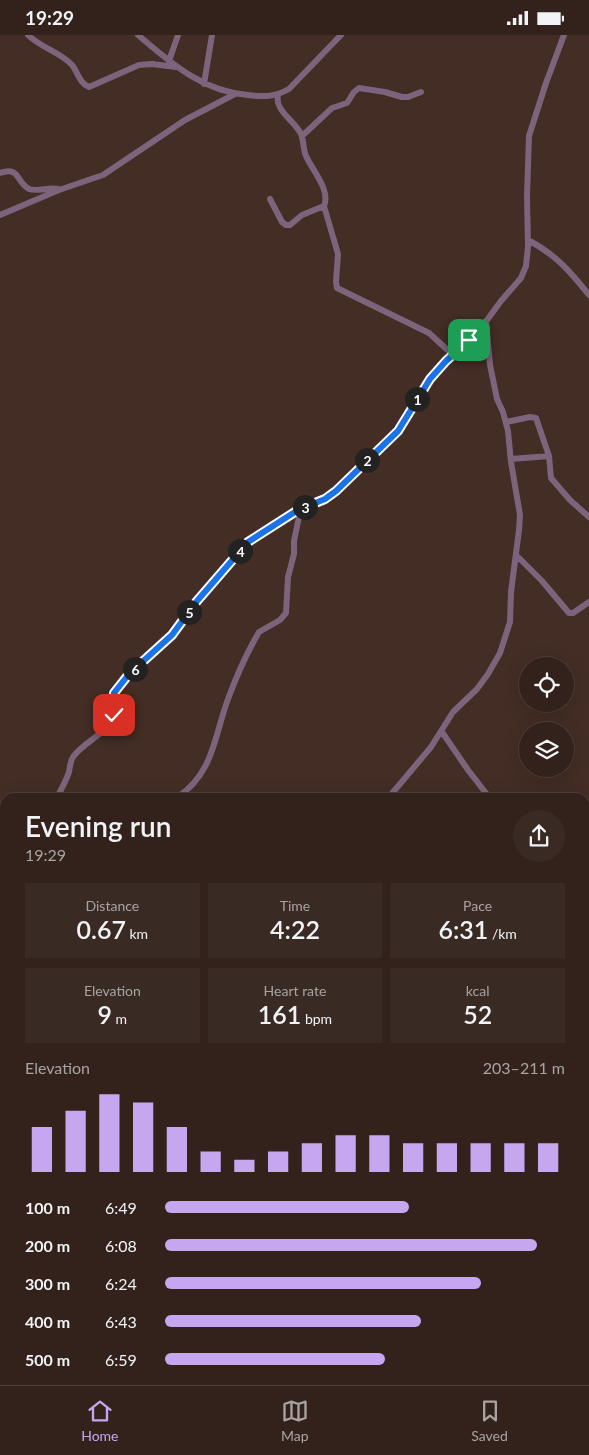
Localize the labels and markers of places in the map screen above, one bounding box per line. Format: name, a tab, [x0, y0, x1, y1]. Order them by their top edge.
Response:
pin	[448, 319, 490, 361]
pin: 1	[404, 387, 430, 411]
pin: 2	[354, 447, 380, 473]
pin: 3	[292, 495, 318, 519]
pin: 4	[228, 539, 252, 563]
pin: 5	[176, 599, 202, 625]
pin: 6	[122, 657, 148, 681]
pin	[93, 694, 135, 736]

